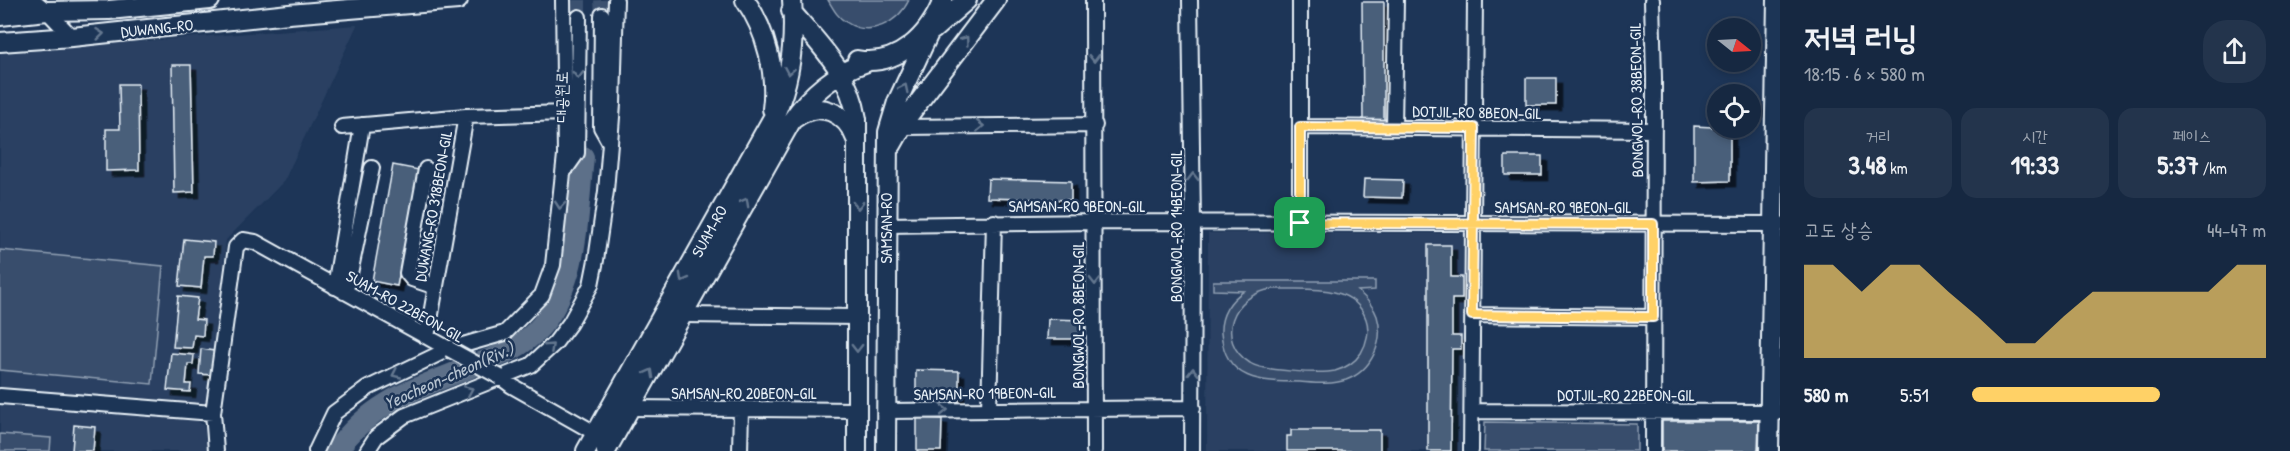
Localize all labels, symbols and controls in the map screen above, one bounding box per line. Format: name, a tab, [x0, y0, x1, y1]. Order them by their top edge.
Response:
street label: DUWANG-RO	[120, 13, 194, 43]
text: 저녁 러닝	[1804, 15, 1918, 59]
north arrow	[1707, 18, 1761, 72]
map controls	[1707, 18, 1761, 138]
button: share	[2203, 20, 2266, 83]
street label: BONGWOL-RO 38BEON-GIL	[1624, 22, 1648, 178]
one-way arrow	[96, 28, 105, 41]
one-way arrow	[958, 36, 969, 47]
one-way arrow	[1088, 54, 1100, 63]
text: 18:15 · 6 × 580 m	[1804, 60, 1925, 87]
one-way arrow	[783, 66, 796, 76]
street label: 대공원로	[550, 71, 572, 123]
one-way arrow	[572, 71, 584, 80]
one-way arrow	[897, 83, 909, 94]
button: locate	[1707, 84, 1761, 138]
street label: DOTJIL-RO 8BEON-GIL	[1412, 100, 1542, 124]
one-way arrow	[976, 120, 985, 132]
text: 거리	[1865, 125, 1891, 147]
text: 시간	[2022, 125, 2048, 147]
text: 페이스	[2173, 125, 2211, 147]
street label: DUWANG-RO 318BEON-GIL	[409, 129, 457, 283]
text: 3.48	[1848, 147, 1887, 182]
text: 19:33	[2011, 147, 2059, 182]
text: 5:37	[2157, 147, 2199, 182]
street label: BONGWOL-RO 14BEON-GIL	[1165, 150, 1187, 302]
text: km	[1887, 157, 1908, 179]
text: /km	[2199, 157, 2227, 179]
one-way arrow	[1186, 172, 1199, 181]
street label: SAMSAN-RO	[875, 192, 897, 263]
street label: SAMSAN-RO 9BEON-GIL	[1009, 195, 1146, 217]
street label: SAMSAN-RO 9BEON-GIL	[1495, 196, 1632, 218]
pin	[1274, 197, 1325, 248]
one-way arrow	[738, 198, 749, 209]
one-way arrow	[852, 200, 864, 209]
one-way arrow	[554, 201, 567, 210]
street label: SUAM-RO	[686, 201, 732, 261]
icon: arrive	[1283, 206, 1316, 239]
text: 고도 상승	[1804, 216, 1873, 243]
text: 44–47 m	[2207, 216, 2266, 243]
street label: BONGWOL-RO 8BEON-GIL	[1067, 241, 1089, 389]
street label: SUAM-RO 22BEON-GIL	[342, 265, 468, 347]
one-way arrow	[679, 272, 690, 282]
one-way arrow	[1089, 276, 1101, 285]
water label: Yeocheon-cheon(Riv.)	[380, 335, 519, 415]
one-way arrow	[851, 343, 863, 352]
one-way arrow	[542, 344, 553, 355]
one-way arrow	[392, 367, 403, 379]
one-way arrow	[1187, 367, 1199, 376]
one-way arrow	[643, 368, 654, 379]
street label: SAMSAN-RO 19BEON-GIL	[913, 381, 1057, 405]
text: 580 m	[1804, 381, 1848, 408]
text: 5:51	[1900, 381, 1929, 408]
street label: SAMSAN-RO 20BEON-GIL	[671, 382, 817, 404]
street label: DOTJIL-RO 22BEON-GIL	[1557, 384, 1695, 406]
one-way arrow	[463, 385, 474, 397]
one-way arrow	[940, 404, 949, 416]

